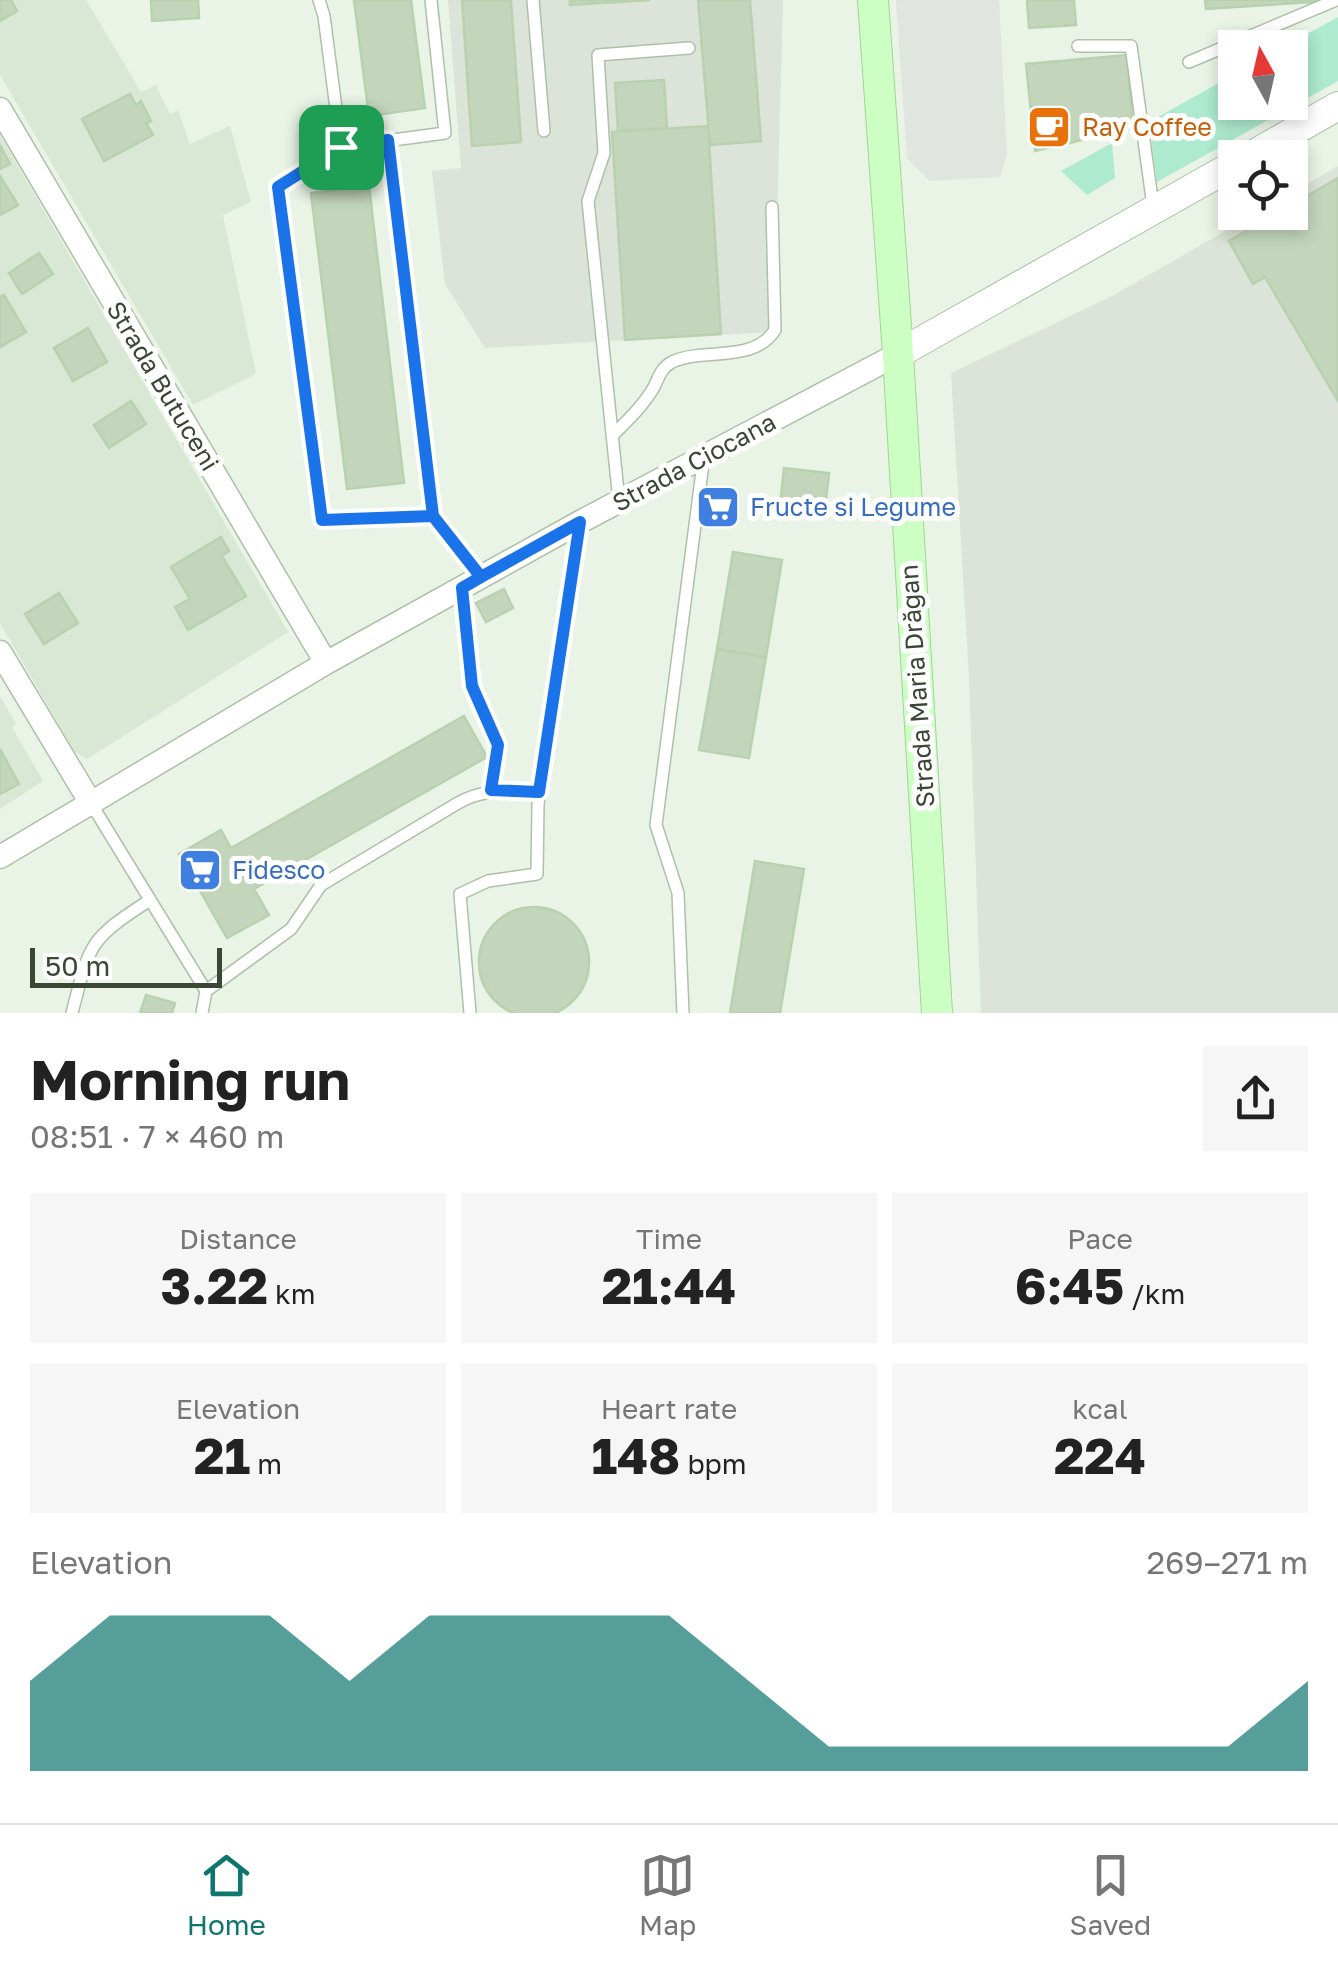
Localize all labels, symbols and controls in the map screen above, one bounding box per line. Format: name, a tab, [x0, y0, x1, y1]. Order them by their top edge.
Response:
north arrow	[1218, 30, 1308, 120]
map controls	[1218, 30, 1308, 230]
cafe icon: Ray Coffee	[1026, 104, 1072, 150]
pin	[299, 105, 384, 190]
place label: Ray Coffee	[1082, 111, 1212, 142]
icon: arrive	[314, 120, 369, 175]
button: locate	[1218, 140, 1308, 230]
street label: Strada Butuceni	[101, 295, 226, 476]
street label: Strada Ciocana	[607, 405, 781, 518]
supermarket icon: Fructe si Legume	[695, 484, 741, 530]
place label: Fructe si Legume	[750, 491, 956, 522]
street label: Strada Maria Drăgan	[893, 564, 940, 808]
supermarket icon: Fidesco	[177, 847, 223, 893]
place label: Fidesco	[232, 854, 325, 885]
scale bar	[30, 943, 222, 988]
text: 50 m	[45, 949, 110, 982]
text: Morning run	[30, 1046, 350, 1112]
button: share	[1203, 1046, 1308, 1151]
text: 08:51 · 7 × 460 m	[30, 1117, 284, 1155]
text: Distance	[179, 1222, 297, 1255]
text: Time	[636, 1222, 702, 1255]
text: Pace	[1067, 1222, 1133, 1255]
text: 3.22	[160, 1255, 268, 1315]
text: 21:44	[602, 1255, 736, 1315]
text: 6:45	[1015, 1255, 1124, 1315]
text: km	[268, 1277, 316, 1310]
text: /km	[1124, 1277, 1185, 1310]
text: Elevation	[176, 1392, 300, 1425]
text: Heart rate	[601, 1392, 737, 1425]
text: kcal	[1072, 1392, 1128, 1425]
text: 21	[194, 1425, 250, 1485]
text: 148	[591, 1425, 680, 1485]
text: 224	[1054, 1425, 1146, 1485]
text: m	[250, 1447, 282, 1480]
text: bpm	[680, 1447, 747, 1480]
text: Elevation	[30, 1543, 172, 1581]
text: 269–271 m	[1146, 1543, 1308, 1581]
tab: Home	[187, 1848, 266, 1941]
tab: Map	[639, 1848, 696, 1941]
tab: Saved	[1070, 1848, 1151, 1941]

